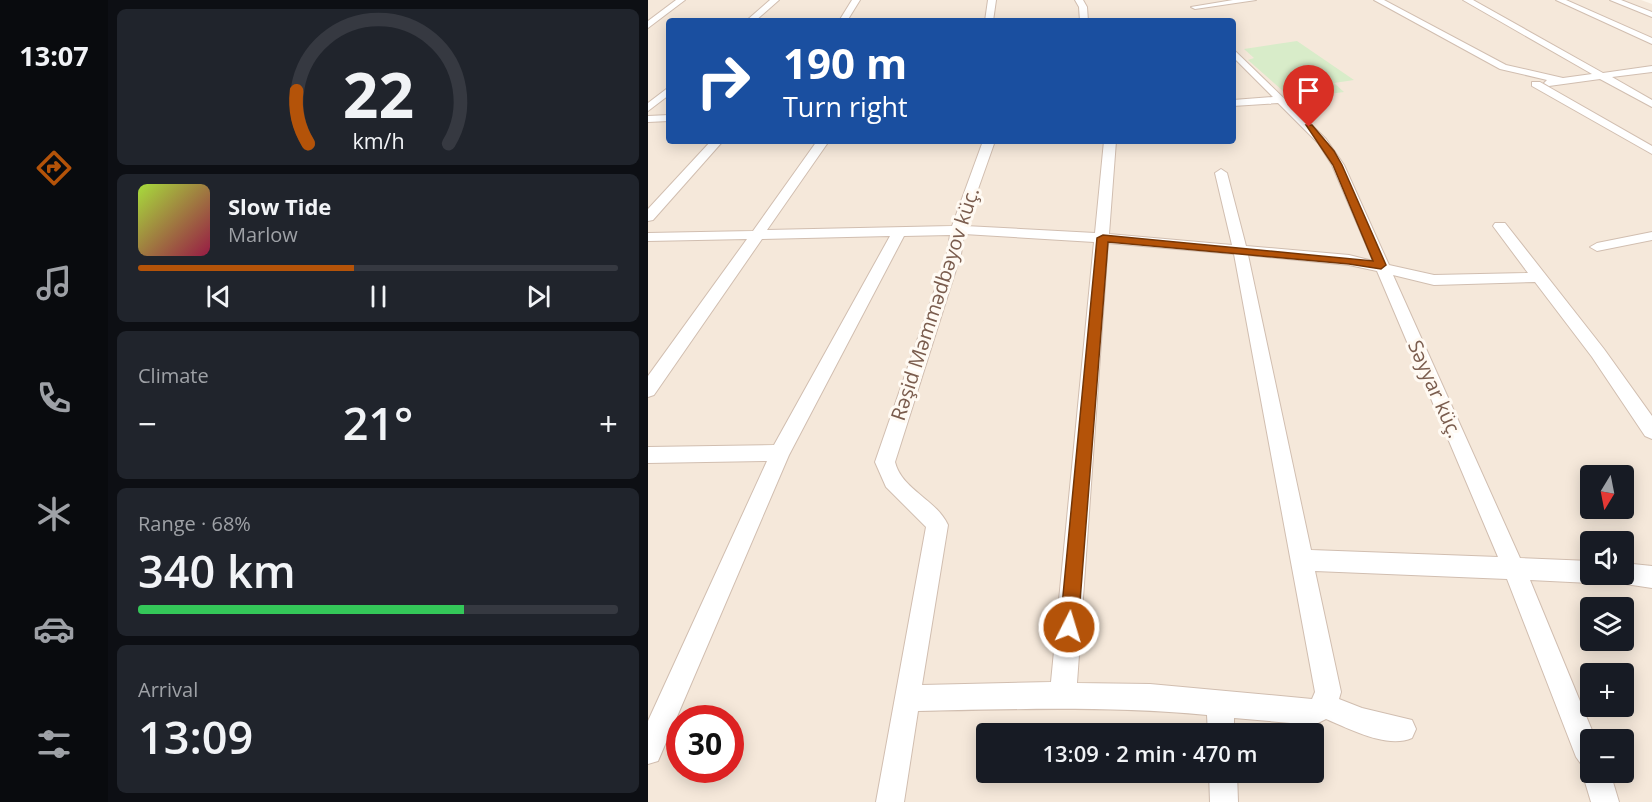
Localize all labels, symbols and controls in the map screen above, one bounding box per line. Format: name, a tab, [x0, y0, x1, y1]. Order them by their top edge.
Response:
text: 190 m	[783, 34, 907, 91]
text: 13:07	[19, 37, 89, 74]
icon: right	[684, 42, 762, 120]
text: 22	[342, 51, 414, 136]
pin	[1283, 65, 1334, 127]
icon: arrive	[1292, 74, 1325, 107]
text: Turn right	[783, 88, 908, 125]
text: km/h	[352, 126, 404, 155]
icon: directions	[33, 147, 75, 189]
street label: Rəşid Məmmədbəyov küç.	[884, 184, 985, 424]
text: Slow Tide	[228, 191, 331, 221]
text: Marlow	[228, 221, 298, 248]
icon: music	[33, 262, 75, 304]
icon: previous	[202, 280, 235, 313]
icon: pause	[362, 280, 395, 313]
icon: next	[522, 280, 555, 313]
street label: Səyyar küç.	[1402, 336, 1469, 442]
text: Climate	[138, 362, 209, 389]
icon: phone	[33, 377, 75, 419]
text: 21°	[343, 392, 413, 453]
text: −	[138, 401, 157, 446]
text: +	[599, 401, 618, 446]
north arrow	[1580, 465, 1634, 519]
map controls	[1580, 465, 1634, 783]
icon: climate	[33, 493, 75, 535]
text: Range · 68%	[138, 510, 251, 537]
button: sound	[1580, 531, 1634, 585]
text: 340 km	[138, 540, 296, 601]
position arrow	[1037, 595, 1101, 659]
button: layers	[1580, 597, 1634, 651]
icon: car	[33, 608, 75, 650]
button: +	[1580, 663, 1634, 717]
text: Arrival	[138, 676, 198, 703]
speed limit sign: 30	[666, 705, 744, 783]
text: 13:09	[138, 706, 253, 767]
icon: filters	[33, 723, 75, 765]
button: −	[1580, 729, 1634, 783]
text: 13:09 · 2 min · 470 m	[1042, 738, 1258, 768]

